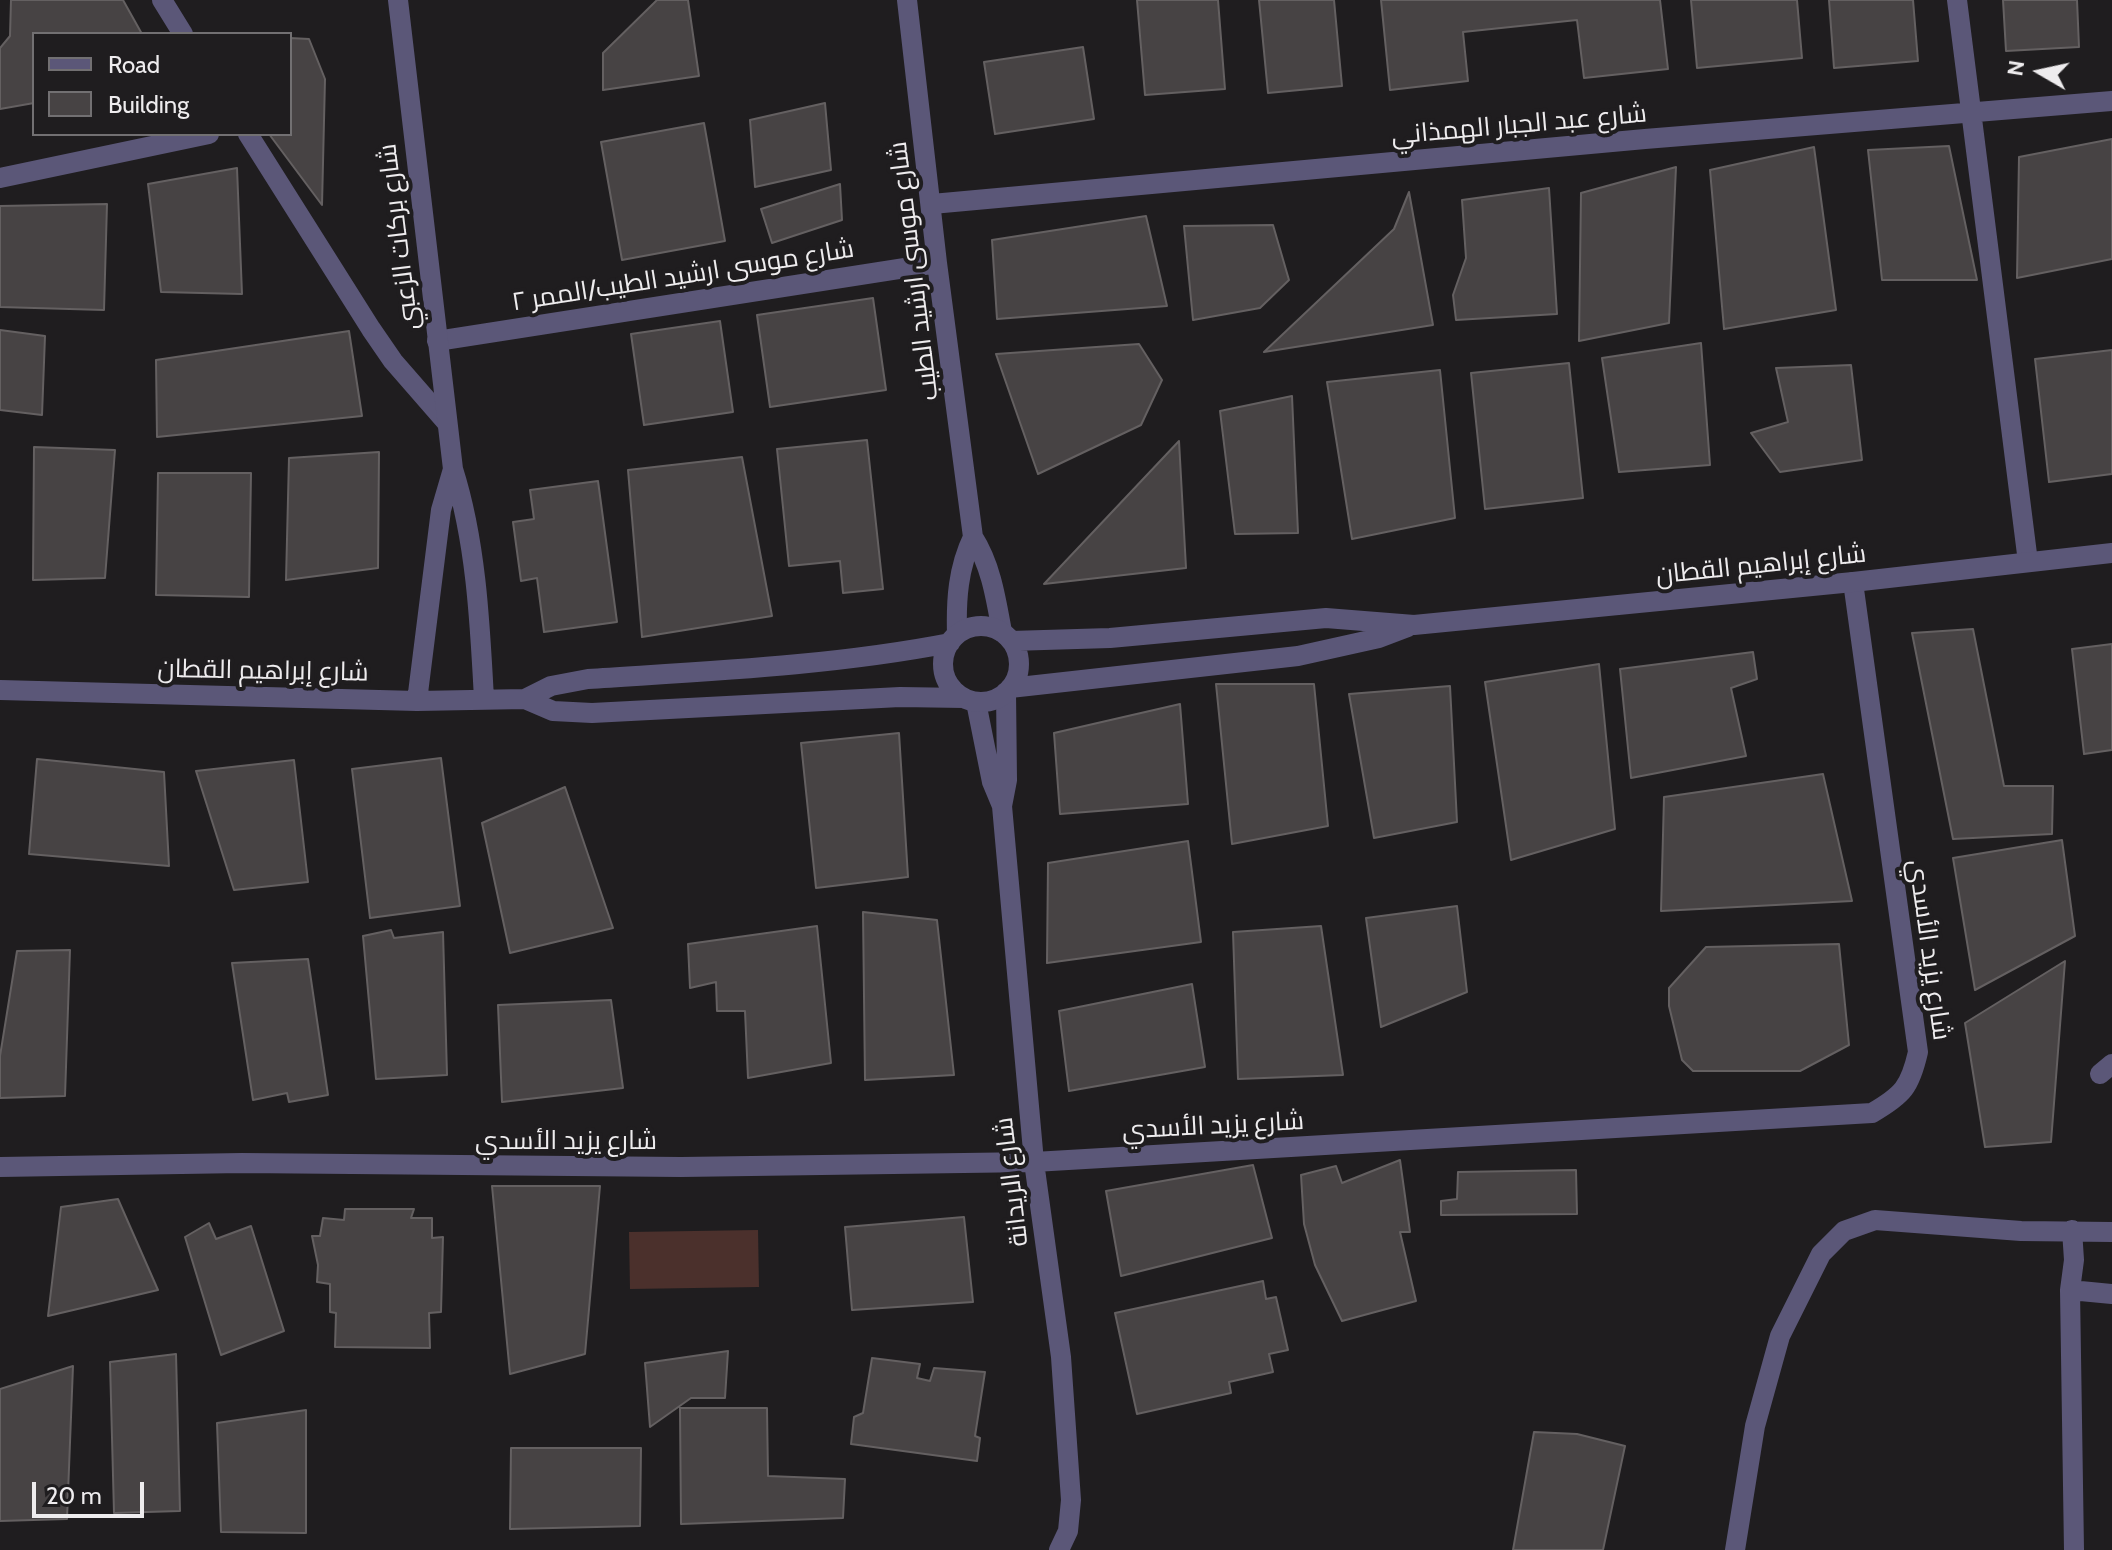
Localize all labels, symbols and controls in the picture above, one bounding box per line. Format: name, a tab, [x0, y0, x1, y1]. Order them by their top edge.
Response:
legend	[32, 32, 292, 136]
north arrow	[2000, 32, 2080, 112]
text: Road	[108, 50, 160, 79]
text: N	[2001, 58, 2030, 78]
text: Building	[108, 90, 189, 119]
street label: شارع عبد الجبار الهمذاني	[1390, 98, 1648, 152]
street label: شارع موسى ارشيد الطيب	[883, 140, 945, 402]
street label: شارع بركات الزعبي	[372, 142, 426, 332]
street label: شارع موسى ارشيد الطيب/الممر ٢	[510, 234, 856, 318]
street label: شارع إبراهيم القطان	[1654, 538, 1868, 592]
street label: شارع إبراهيم القطان	[157, 654, 369, 688]
street label: شارع يزيد الأسدي	[1901, 858, 1957, 1042]
street label: شارع يزيد الأسدي	[1121, 1106, 1305, 1146]
street label: شارع الريدانة	[989, 1116, 1035, 1248]
street label: شارع يزيد الأسدي	[475, 1125, 657, 1157]
scale bar	[36, 1466, 148, 1516]
text: 20 m	[46, 1481, 102, 1510]

